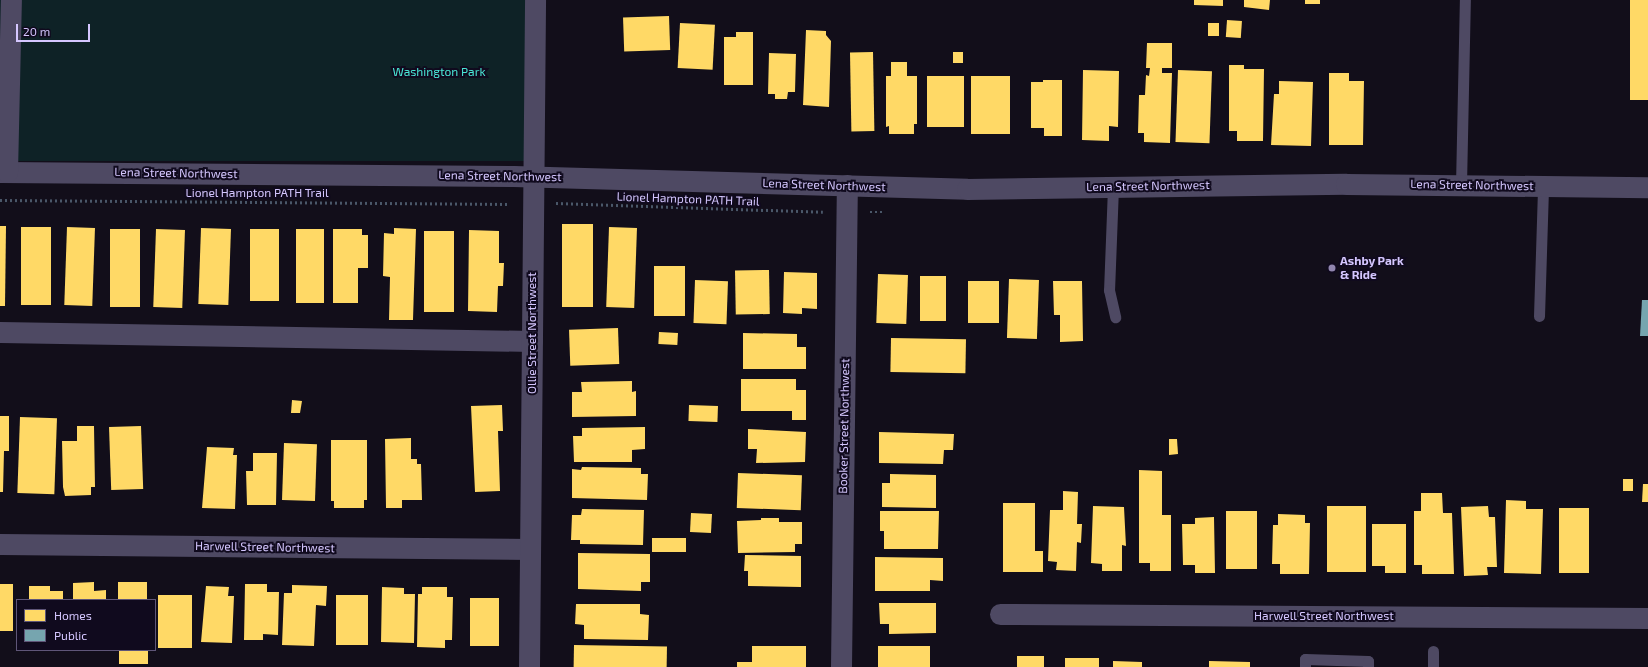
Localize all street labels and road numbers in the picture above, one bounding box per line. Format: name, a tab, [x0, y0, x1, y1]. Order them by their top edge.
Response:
street label: Lena Street Northwest	[114, 165, 238, 181]
street label: Lena Street Northwest	[438, 168, 562, 184]
street label: Lena Street Northwest	[762, 176, 886, 194]
street label: Lena Street Northwest	[1410, 177, 1534, 193]
street label: Lena Street Northwest	[1086, 178, 1210, 194]
street label: Lionel Hampton PATH Trail	[185, 186, 329, 200]
street label: Lionel Hampton PATH Trail	[616, 189, 760, 209]
street label: Ollie Street Northwest	[525, 272, 539, 394]
street label: Booker Street Northwest	[836, 358, 852, 494]
street label: Harwell Street Northwest	[195, 539, 335, 555]
street label: Harwell Street Northwest	[1254, 609, 1394, 623]

